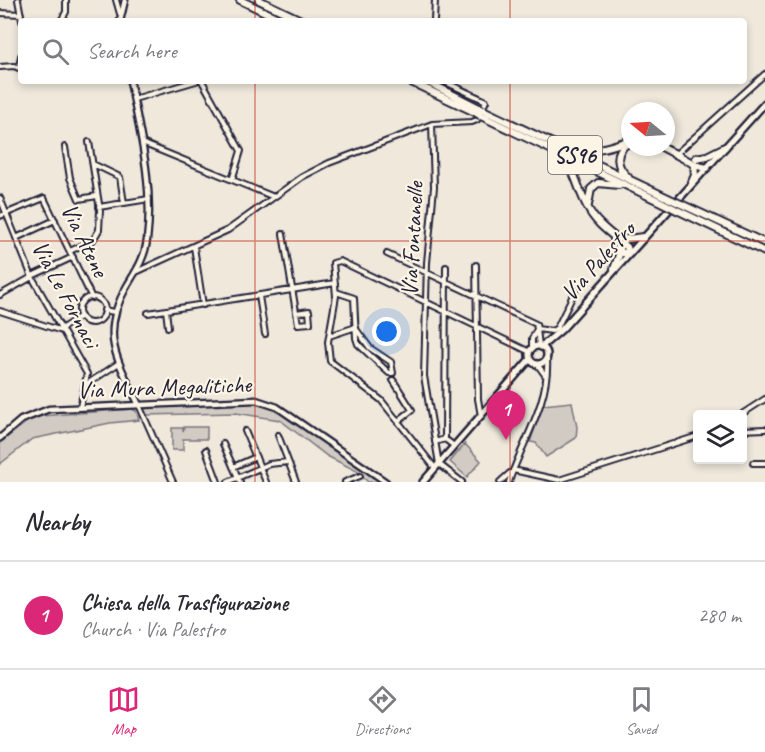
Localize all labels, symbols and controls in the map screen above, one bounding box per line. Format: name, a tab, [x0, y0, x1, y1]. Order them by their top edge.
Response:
search box	[18, 18, 747, 84]
icon: search	[39, 35, 72, 68]
text: Search here	[87, 37, 177, 65]
north arrow	[621, 102, 675, 156]
road number: SS96	[548, 136, 602, 174]
street label: Via Fontanelle	[394, 179, 430, 297]
street label: Via Atene	[54, 198, 117, 284]
street label: Via Palestro	[554, 213, 643, 307]
street label: Via Le Fornaci	[25, 235, 108, 356]
your location	[372, 317, 401, 346]
street label: Via Mura Megalitiche	[76, 369, 254, 405]
pin: 1	[486, 390, 526, 440]
map controls	[693, 410, 747, 464]
button: layers	[693, 410, 747, 464]
text: Nearby	[24, 505, 89, 538]
text: Chiesa della Trasfigurazione	[81, 589, 288, 617]
text: 1	[39, 603, 48, 628]
text: 280 m	[698, 603, 741, 628]
text: Church · Via Palestro	[81, 617, 225, 642]
tab: Map	[107, 683, 140, 739]
tab: Directions	[355, 683, 410, 739]
tab: Saved	[625, 683, 658, 739]

